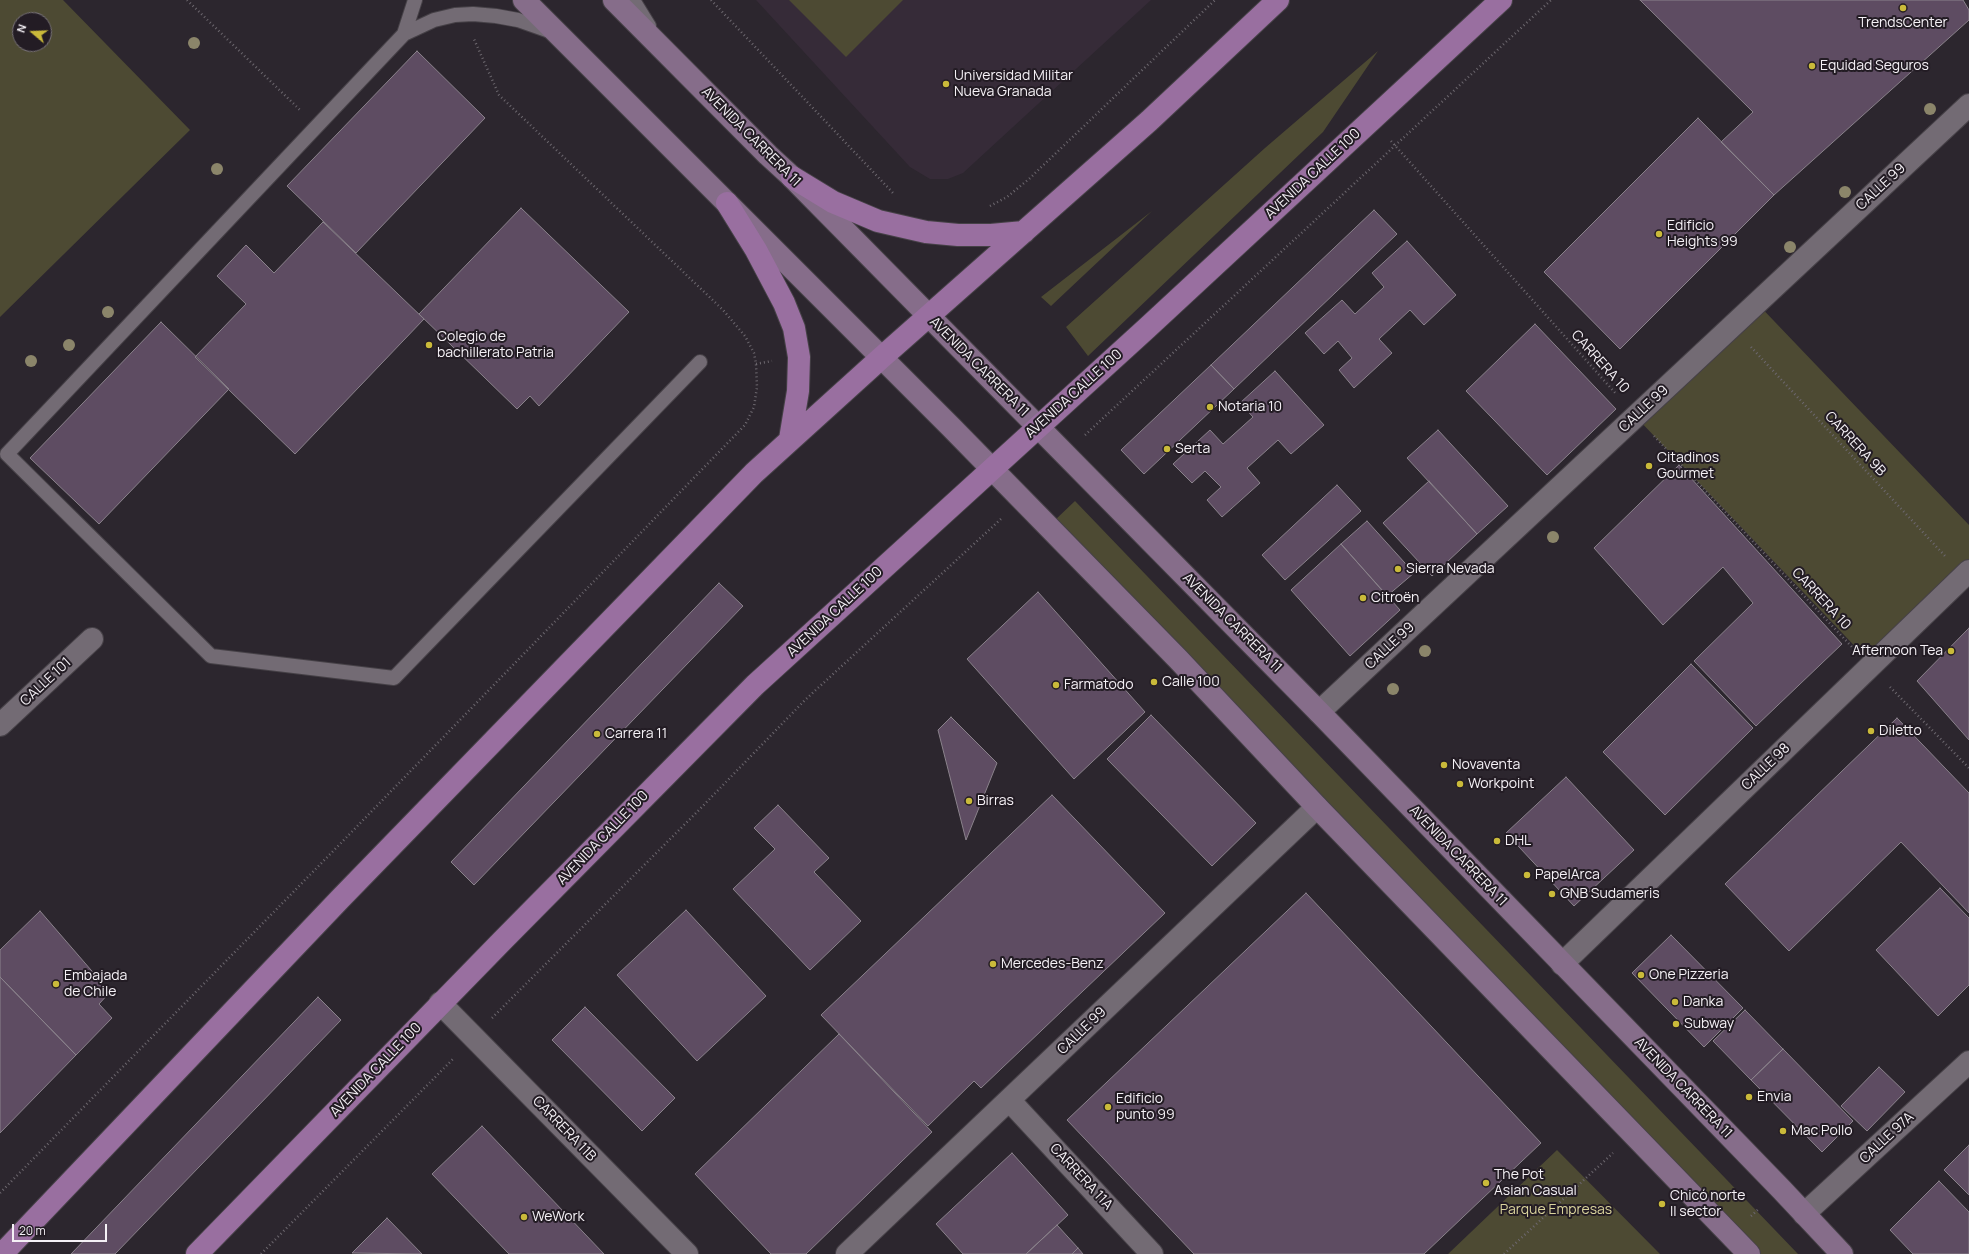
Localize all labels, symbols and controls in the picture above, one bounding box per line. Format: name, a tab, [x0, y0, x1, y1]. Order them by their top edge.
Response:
marker: TrendsCenter	[1898, 3, 1908, 13]
north arrow	[12, 12, 52, 52]
place label: TrendsCenter	[1858, 15, 1948, 31]
text: N	[13, 22, 30, 34]
place label: Equidad Seguros	[1820, 58, 1929, 74]
marker: Equidad Seguros	[1807, 61, 1817, 71]
place label: Universidad Militar Nueva Granada	[954, 68, 1073, 100]
marker: Universidad Militar Nueva Granada	[941, 79, 951, 89]
street label: AVENIDA CARRERA 11	[698, 84, 804, 190]
street label: AVENIDA CALLE 100	[1262, 126, 1364, 222]
street label: CALLE 99	[1853, 160, 1909, 214]
place label: Edificio Heights 99	[1667, 218, 1738, 250]
marker: Edificio Heights 99	[1654, 229, 1664, 239]
street label: AVENIDA CARRERA 11	[926, 314, 1032, 420]
street label: CARRERA 10	[1567, 327, 1633, 397]
place label: Colegio de bachillerato Patria	[437, 329, 554, 362]
marker: Colegio de bachillerato Patria	[424, 340, 434, 350]
street label: AVENIDA CALLE 100	[1022, 346, 1126, 442]
street label: CALLE 99	[1616, 382, 1672, 436]
place label: Notaria 10	[1218, 399, 1282, 415]
marker: Notaria 10	[1205, 402, 1215, 412]
street label: CARRERA 9B	[1821, 408, 1889, 480]
place label: Serta	[1175, 441, 1210, 457]
marker: Serta	[1162, 444, 1172, 454]
place label: Citadinos Gourmet	[1657, 450, 1719, 482]
marker: Citadinos Gourmet	[1644, 461, 1654, 471]
place label: Sierra Nevada	[1406, 561, 1495, 577]
street label: AVENIDA CALLE 100	[784, 564, 886, 660]
marker: Sierra Nevada	[1393, 564, 1403, 574]
street label: CARRERA 10	[1788, 564, 1854, 634]
street label: AVENIDA CARRERA 11	[1179, 570, 1285, 676]
place label: Citroën	[1371, 590, 1419, 606]
marker: Citroën	[1358, 593, 1368, 603]
street label: CALLE 99	[1362, 619, 1418, 673]
place label: Afternoon Tea	[1852, 643, 1943, 659]
marker: Afternoon Tea	[1946, 646, 1956, 656]
street label: CALLE 101	[17, 654, 75, 710]
place label: Calle 100	[1162, 674, 1220, 690]
place label: Farmatodo	[1064, 677, 1133, 693]
marker: Calle 100	[1149, 677, 1159, 687]
marker: Farmatodo	[1051, 680, 1061, 690]
place label: Diletto	[1879, 723, 1922, 739]
place label: Carrera 11	[605, 726, 667, 742]
marker: Diletto	[1866, 726, 1876, 736]
marker: Carrera 11	[592, 729, 602, 739]
street label: CALLE 98	[1738, 740, 1794, 794]
place label: Novaventa	[1452, 757, 1520, 773]
marker: Novaventa	[1439, 760, 1449, 770]
place label: Workpoint	[1468, 776, 1534, 792]
marker: Workpoint	[1455, 779, 1465, 789]
street label: AVENIDA CALLE 100	[554, 788, 652, 888]
place label: Birras	[977, 793, 1014, 809]
marker: Birras	[964, 796, 974, 806]
street label: AVENIDA CARRERA 11	[1406, 802, 1510, 910]
place label: DHL	[1505, 833, 1531, 849]
marker: DHL	[1492, 836, 1502, 846]
place label: PapelArca	[1535, 867, 1600, 883]
marker: PapelArca	[1522, 870, 1532, 880]
place label: GNB Sudameris	[1560, 886, 1660, 902]
marker: GNB Sudameris	[1547, 889, 1557, 899]
place label: Mercedes-Benz	[1001, 956, 1104, 972]
marker: Mercedes-Benz	[988, 959, 998, 969]
place label: One Pizzeria	[1649, 967, 1729, 983]
place label: Embajada de Chile	[64, 968, 127, 1000]
marker: One Pizzeria	[1636, 970, 1646, 980]
marker: Embajada de Chile	[51, 979, 61, 989]
place label: Danka	[1683, 994, 1723, 1010]
marker: Danka	[1670, 997, 1680, 1007]
street label: CALLE 99	[1054, 1004, 1110, 1058]
place label: Subway	[1684, 1016, 1734, 1032]
marker: Subway	[1671, 1019, 1681, 1029]
street label: AVENIDA CALLE 100	[327, 1020, 425, 1120]
street label: AVENIDA CARRERA 11	[1631, 1034, 1735, 1142]
place label: Envia	[1757, 1089, 1791, 1105]
place label: Edificio punto 99	[1116, 1091, 1175, 1124]
marker: Envia	[1744, 1092, 1754, 1102]
street label: CARRERA 11B	[529, 1093, 599, 1165]
marker: Edificio punto 99	[1103, 1102, 1113, 1112]
street label: CALLE 97A	[1857, 1109, 1917, 1167]
place label: Mac Pollo	[1791, 1123, 1853, 1139]
marker: Mac Pollo	[1778, 1126, 1788, 1136]
street label: CARRERA 11A	[1046, 1140, 1116, 1214]
place label: The Pot Asian Casual	[1494, 1167, 1577, 1200]
marker: The Pot Asian Casual	[1481, 1178, 1491, 1188]
place label: Chicó norte II sector	[1670, 1188, 1745, 1220]
marker: Chicó norte II sector	[1657, 1199, 1667, 1209]
park label: Parque Empresas	[1500, 1202, 1612, 1218]
place label: WeWork	[532, 1209, 585, 1225]
marker: WeWork	[519, 1212, 529, 1222]
scale bar	[14, 1216, 109, 1242]
text: 20 m	[19, 1222, 46, 1239]

